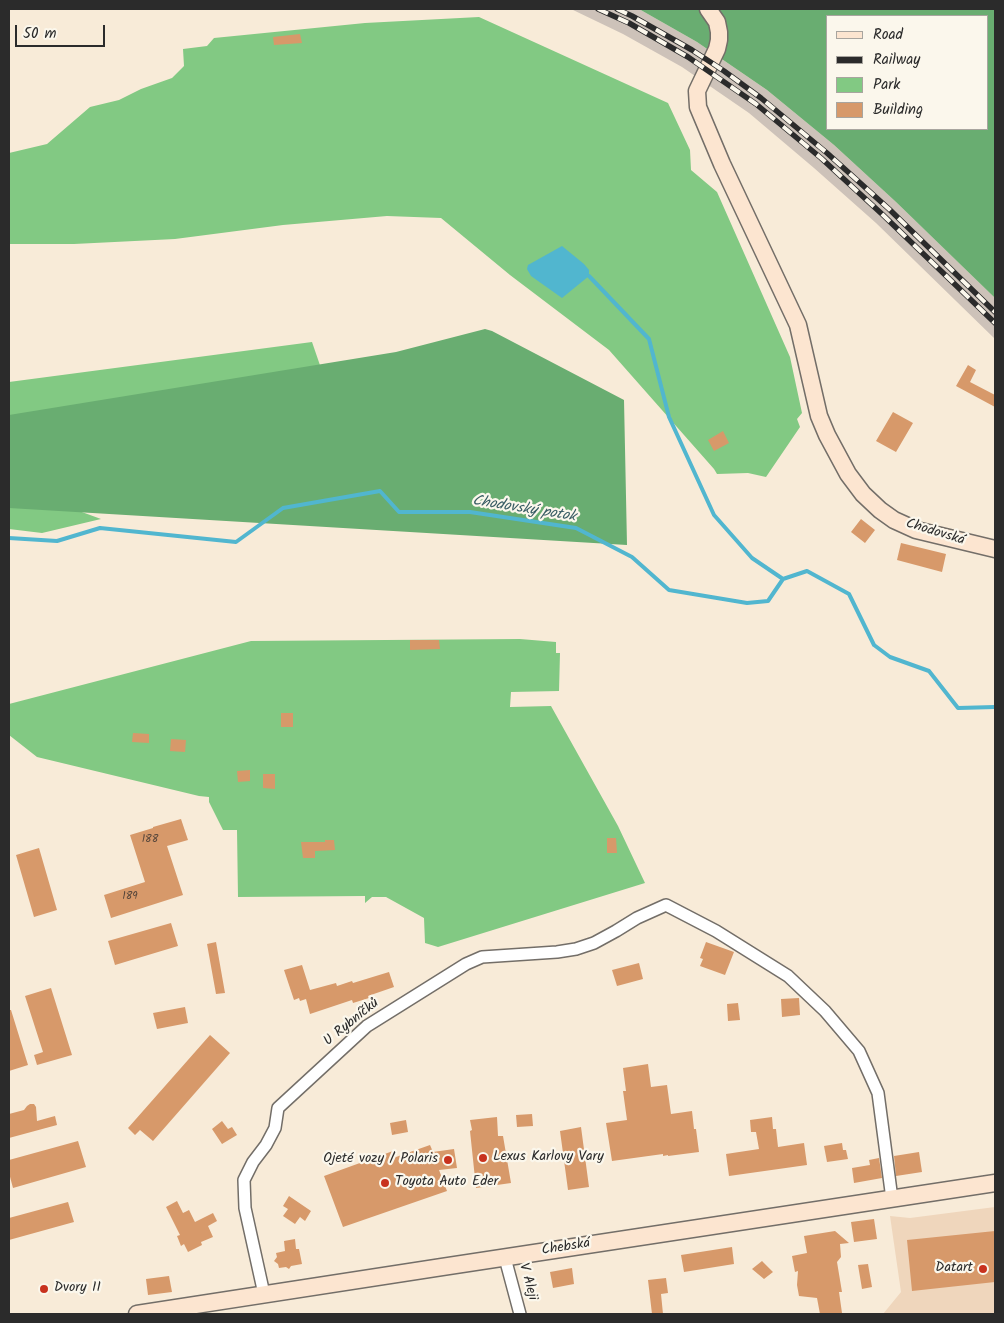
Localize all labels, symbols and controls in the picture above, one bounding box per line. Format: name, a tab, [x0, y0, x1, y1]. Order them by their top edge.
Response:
scale bar	[18, 15, 108, 47]
legend	[826, 15, 989, 130]
text: 50 m	[23, 22, 57, 46]
text: Road	[873, 23, 903, 47]
text: Railway	[873, 48, 920, 72]
text: Park	[873, 73, 900, 97]
text: Building	[873, 98, 923, 122]
water label: Chodovský potok	[471, 493, 577, 527]
street label: Chodovská	[904, 516, 966, 550]
house number: 188	[142, 833, 158, 847]
house number: 189	[122, 890, 138, 904]
street label: U Rybníčků	[321, 996, 383, 1050]
place label: Lexus Karlovy Vary	[493, 1150, 604, 1166]
place label: Ojeté vozy / Polaris	[323, 1152, 438, 1168]
marker: Lexus Karlovy Vary	[477, 1152, 489, 1164]
marker: Ojeté vozy / Polaris	[442, 1154, 454, 1166]
place label: Toyota Auto Eder	[395, 1175, 498, 1191]
marker: Toyota Auto Eder	[379, 1177, 391, 1189]
street label: Chebská	[541, 1236, 591, 1260]
street label: V Aleji	[514, 1261, 540, 1303]
place label: Datart	[935, 1261, 973, 1277]
marker: Datart	[977, 1263, 989, 1275]
place label: Dvory II	[54, 1281, 101, 1297]
marker: Dvory II	[38, 1283, 50, 1295]

